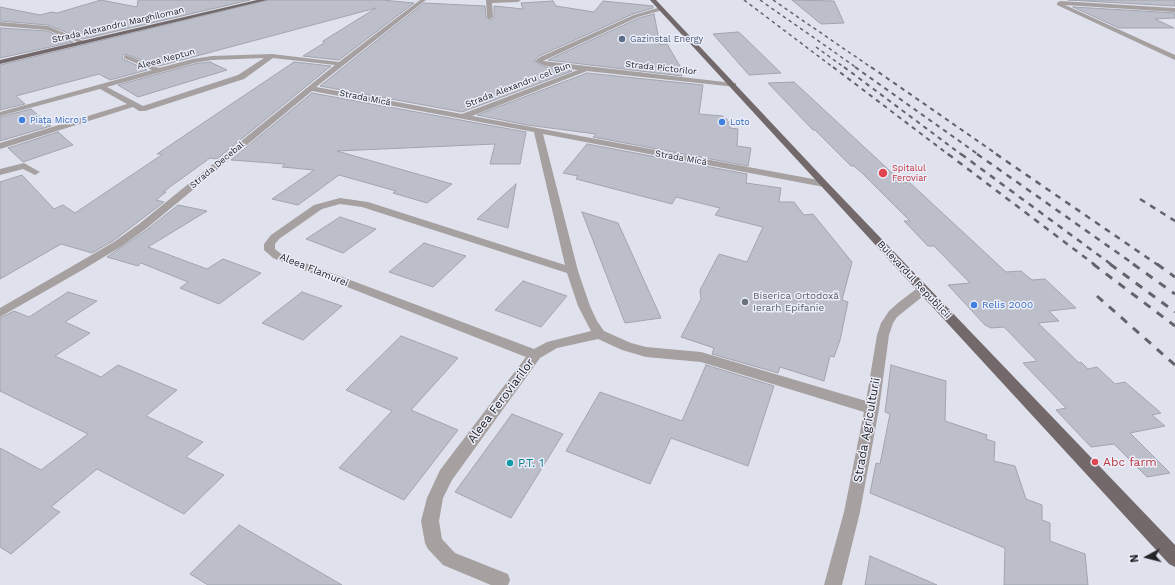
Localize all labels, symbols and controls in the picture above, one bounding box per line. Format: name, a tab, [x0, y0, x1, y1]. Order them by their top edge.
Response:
street label: Strada Alexandru Marghiloman	[51, 5, 185, 45]
marker: Gazinstal Energy	[617, 34, 627, 44]
place label: Gazinstal Energy	[630, 34, 703, 44]
street label: Aleea Neptun	[136, 46, 196, 72]
street label: Strada Pictorilor	[625, 59, 697, 77]
street label: Strada Alexandru cel Bun	[464, 60, 572, 110]
street label: Strada Mică	[338, 88, 392, 108]
marker: Piața Micro 5	[17, 115, 27, 125]
place label: Piața Micro 5	[30, 115, 87, 125]
marker: Loto	[717, 117, 727, 127]
place label: Loto	[730, 117, 750, 127]
street label: Strada Decebal	[188, 139, 246, 191]
street label: Strada Mică	[654, 148, 708, 168]
place label: Spitalul Feroviar	[892, 163, 927, 184]
marker: Spitalul Feroviar	[877, 167, 889, 179]
street label: Bulevardul Republicii	[875, 238, 953, 322]
street label: Aleea Flamurei	[278, 251, 350, 289]
place label: Biserica Ortodoxă Ierarh Epifanie	[753, 290, 839, 314]
marker: Biserica Ortodoxă Ierarh Epifanie	[740, 297, 750, 307]
place label: Relis 2000	[982, 299, 1033, 311]
marker: Relis 2000	[969, 300, 979, 310]
street label: Aleea Feroviarilor	[465, 356, 537, 446]
street label: Strada Agriculturii	[851, 376, 883, 484]
place label: Abc farm	[1103, 455, 1157, 469]
place label: P.T. 1	[518, 456, 544, 470]
marker: Abc farm	[1090, 457, 1100, 467]
marker: P.T. 1	[505, 458, 515, 468]
north arrow	[1127, 537, 1167, 577]
text: N	[1128, 554, 1142, 563]

